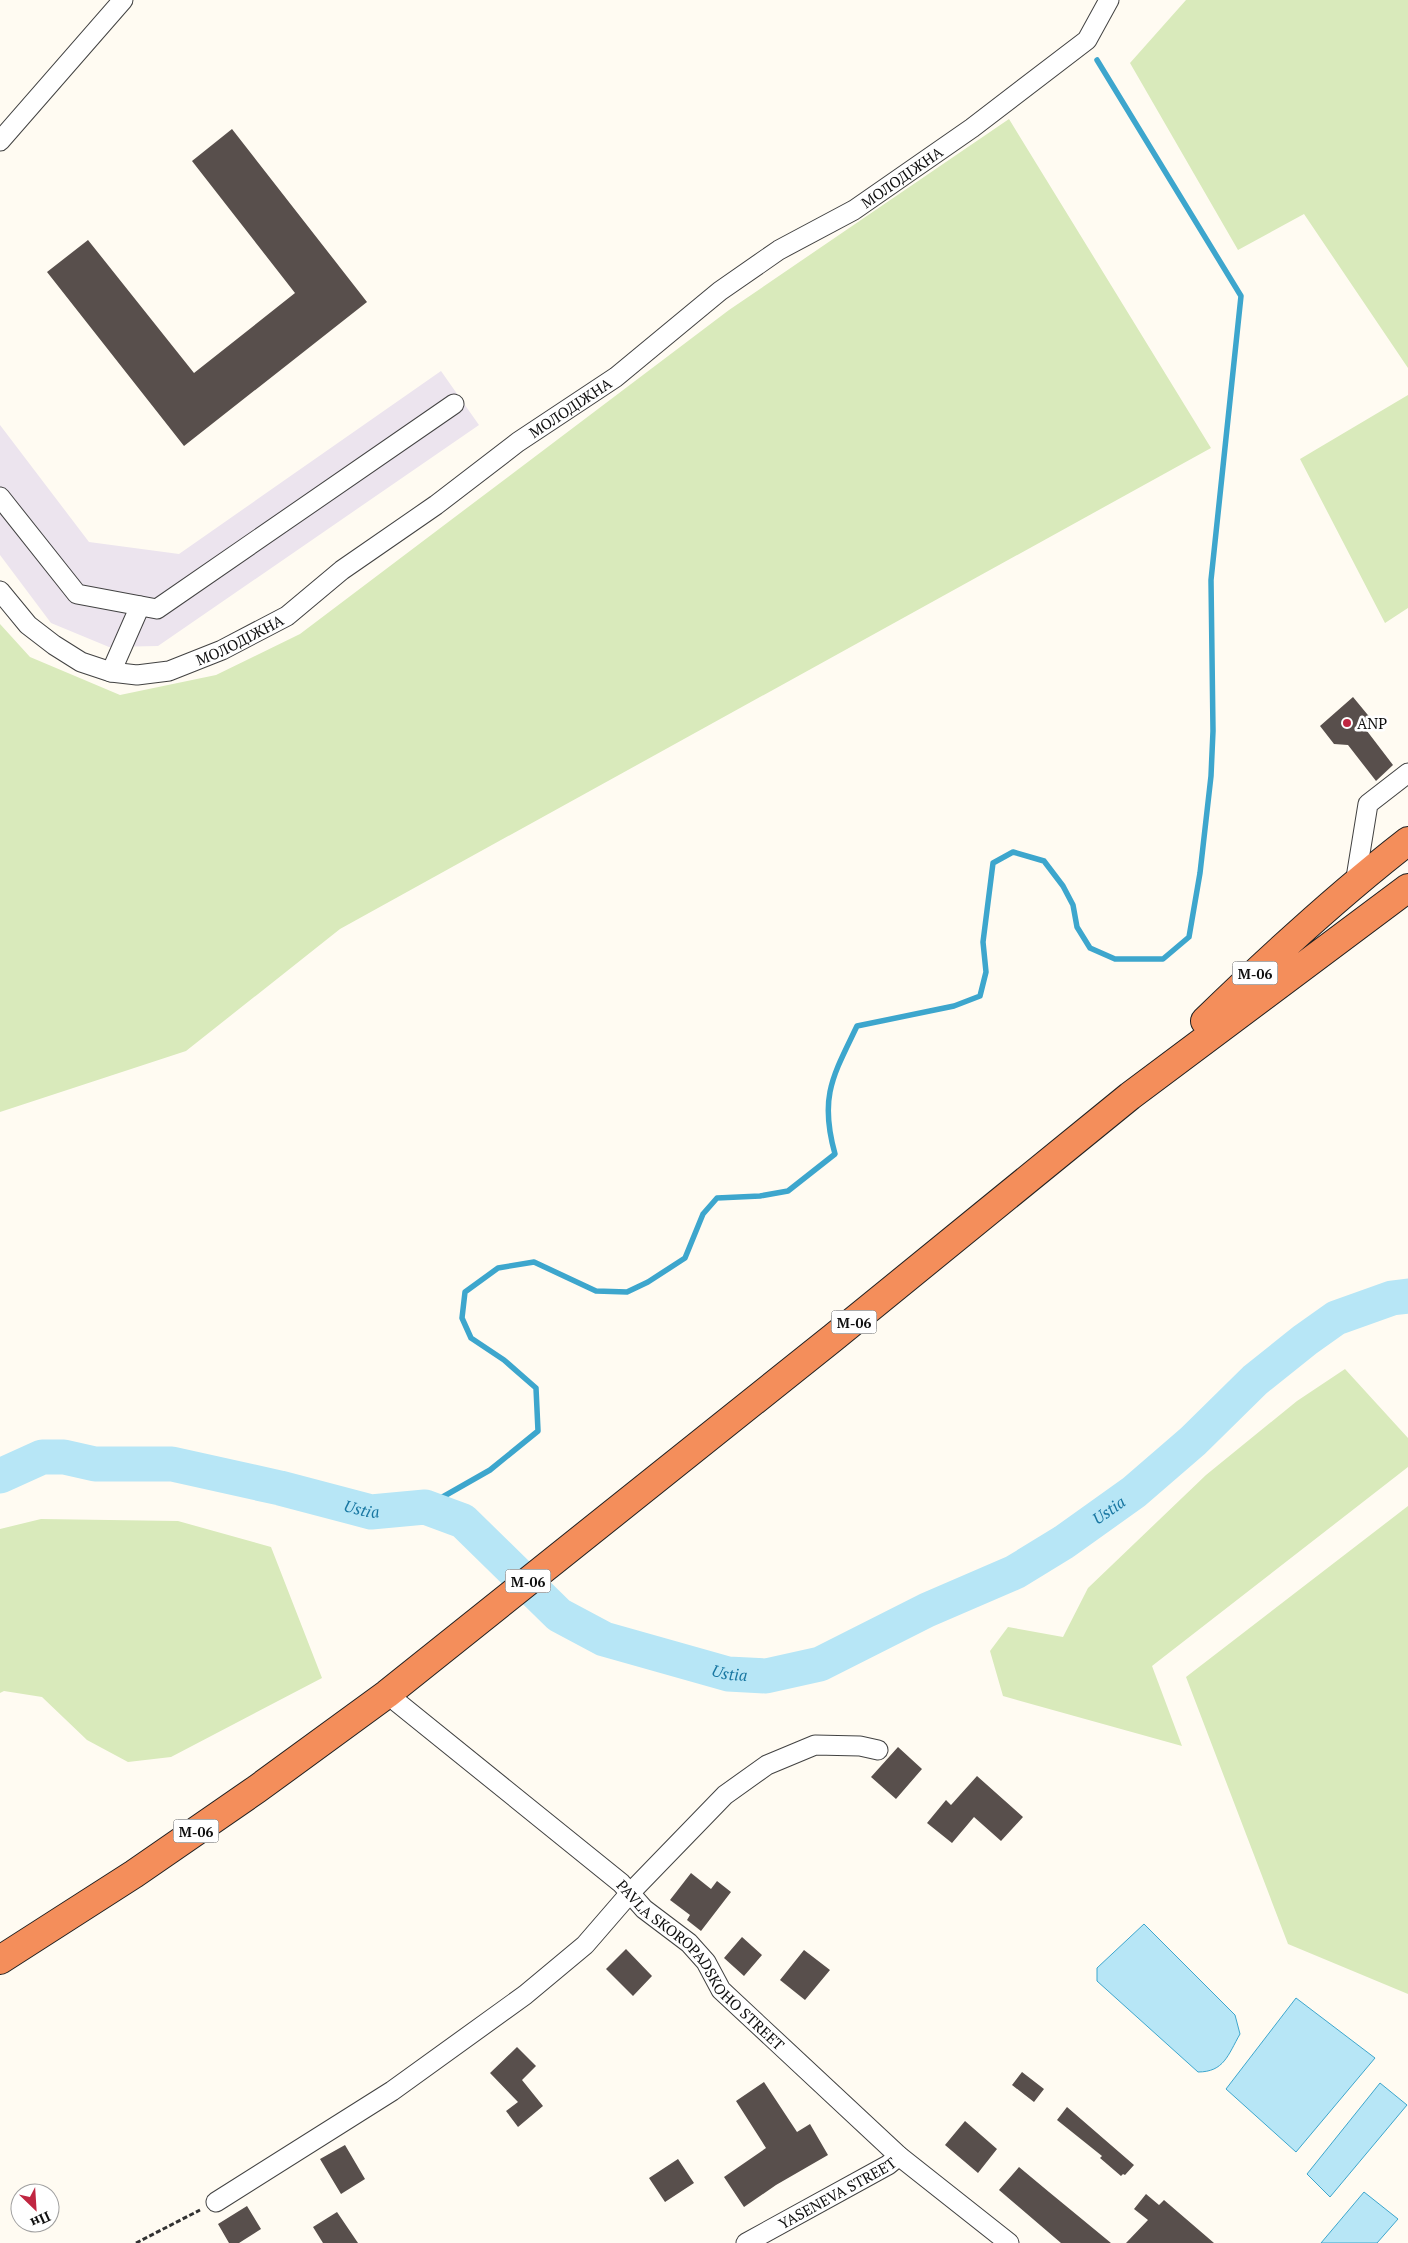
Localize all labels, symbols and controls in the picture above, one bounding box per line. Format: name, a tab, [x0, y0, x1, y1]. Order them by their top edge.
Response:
street label: МОЛОДІЖНА	[857, 141, 947, 212]
street label: МОЛОДІЖНА	[525, 372, 616, 442]
street label: МОЛОДІЖНА	[193, 609, 287, 669]
place label: ANP	[1357, 713, 1387, 733]
marker: ANP	[1341, 717, 1353, 729]
road number: М-06	[1232, 961, 1278, 984]
road number: М-06	[832, 1310, 876, 1334]
water label: Ustia	[1088, 1491, 1130, 1529]
water label: Ustia	[342, 1494, 380, 1523]
road number: М-06	[506, 1570, 550, 1592]
water label: Ustia	[709, 1659, 748, 1686]
road number: М-06	[174, 1820, 218, 1842]
street label: PAVLA SKOROPADSKOHO STREET	[612, 1875, 789, 2054]
street label: YASENEVA STREET	[775, 2152, 900, 2233]
north arrow	[10, 2183, 60, 2233]
text: Пн	[28, 2207, 54, 2233]

